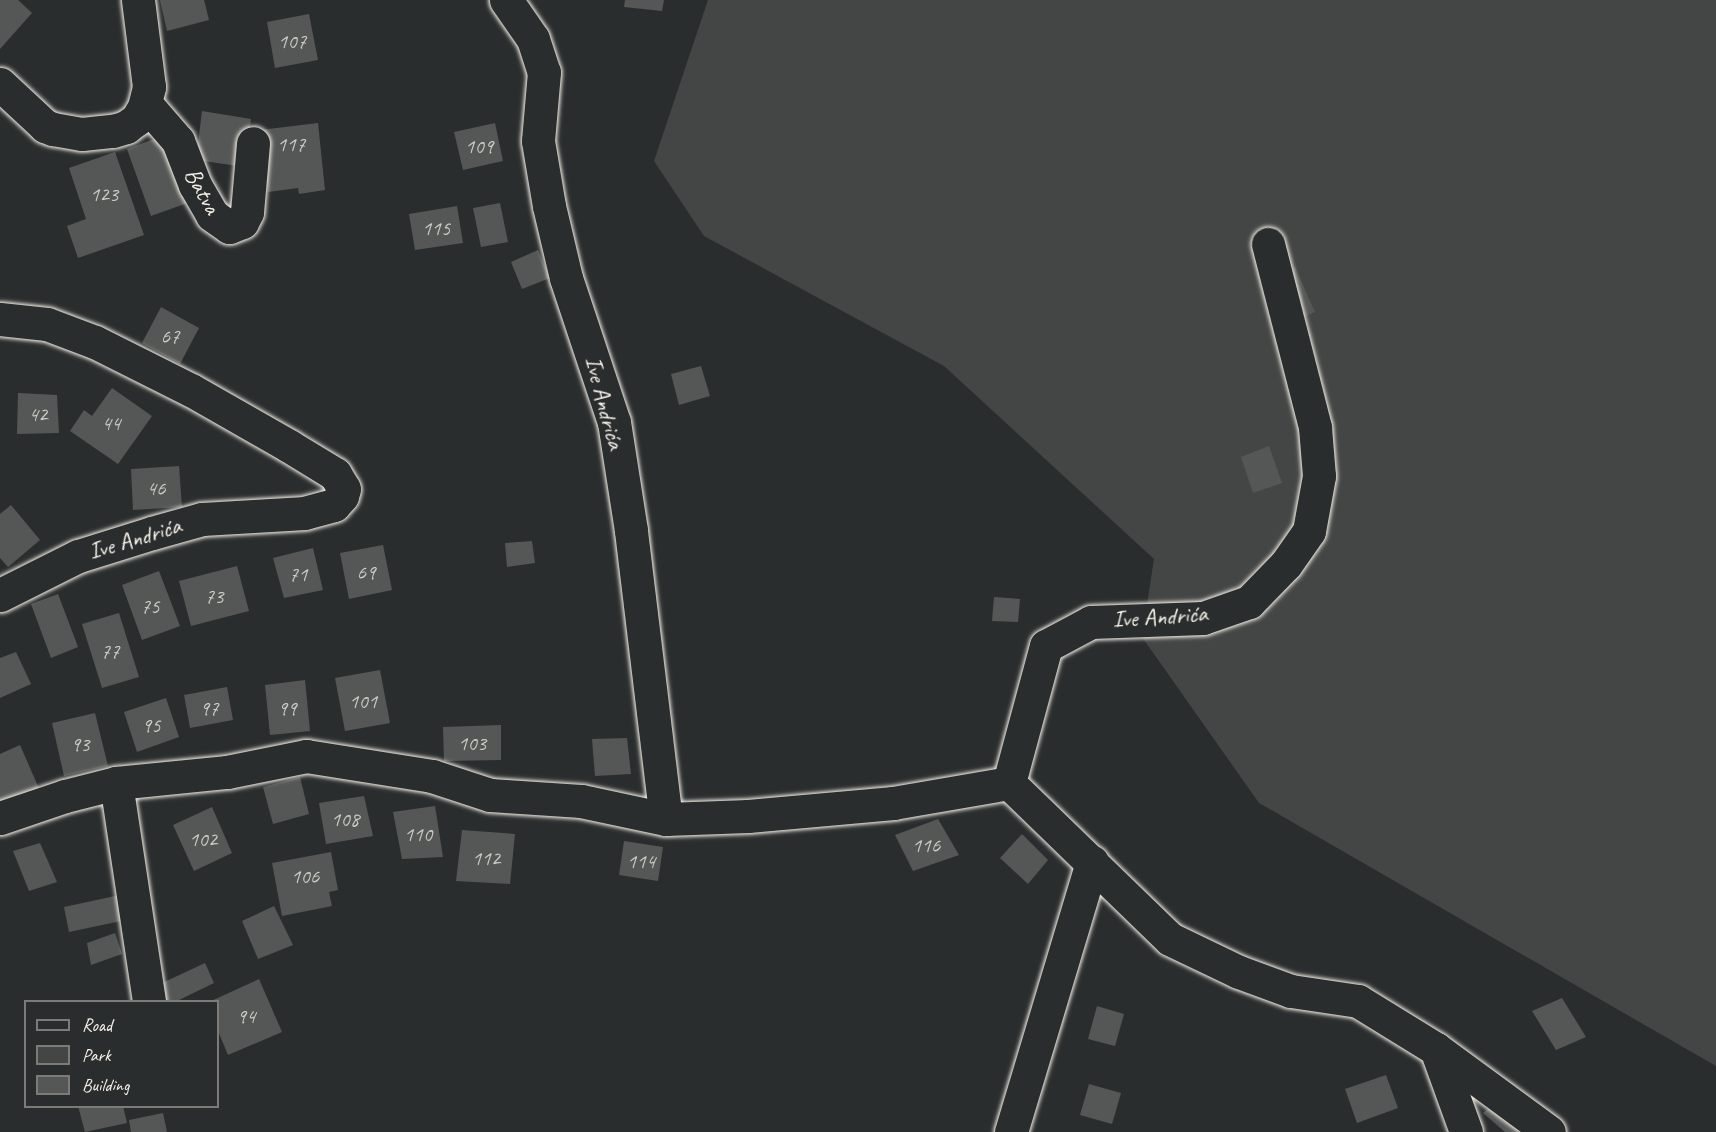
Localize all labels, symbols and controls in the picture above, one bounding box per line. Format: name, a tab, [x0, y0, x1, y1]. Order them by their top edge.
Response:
house number: 107	[278, 28, 306, 54]
house number: 117	[277, 131, 305, 157]
house number: 109	[465, 133, 493, 159]
street label: Batva	[178, 163, 226, 219]
house number: 123	[90, 181, 118, 207]
house number: 115	[422, 215, 450, 241]
house number: 67	[161, 323, 179, 349]
street label: Ive Andrića	[578, 353, 630, 453]
house number: 42	[29, 401, 47, 427]
house number: 44	[102, 410, 120, 436]
house number: 46	[147, 475, 165, 501]
street label: Ive Andrića	[85, 511, 185, 567]
house number: 69	[357, 559, 375, 585]
house number: 71	[289, 561, 307, 587]
house number: 73	[205, 583, 223, 609]
house number: 75	[141, 593, 159, 619]
street label: Ive Andrića	[1112, 599, 1208, 635]
house number: 77	[101, 638, 119, 664]
house number: 101	[349, 688, 377, 714]
house number: 97	[200, 695, 218, 721]
house number: 99	[278, 695, 296, 721]
house number: 95	[142, 712, 160, 738]
house number: 103	[458, 730, 486, 756]
house number: 93	[71, 731, 89, 757]
house number: 108	[331, 806, 359, 832]
house number: 110	[404, 821, 432, 847]
house number: 102	[189, 826, 217, 852]
house number: 116	[912, 832, 940, 858]
house number: 112	[472, 845, 500, 871]
house number: 114	[627, 848, 655, 874]
house number: 106	[291, 863, 319, 889]
legend	[24, 1000, 219, 1108]
house number: 94	[237, 1003, 255, 1029]
text: Road	[82, 1014, 112, 1036]
text: Park	[82, 1044, 111, 1066]
text: Building	[82, 1074, 129, 1096]

